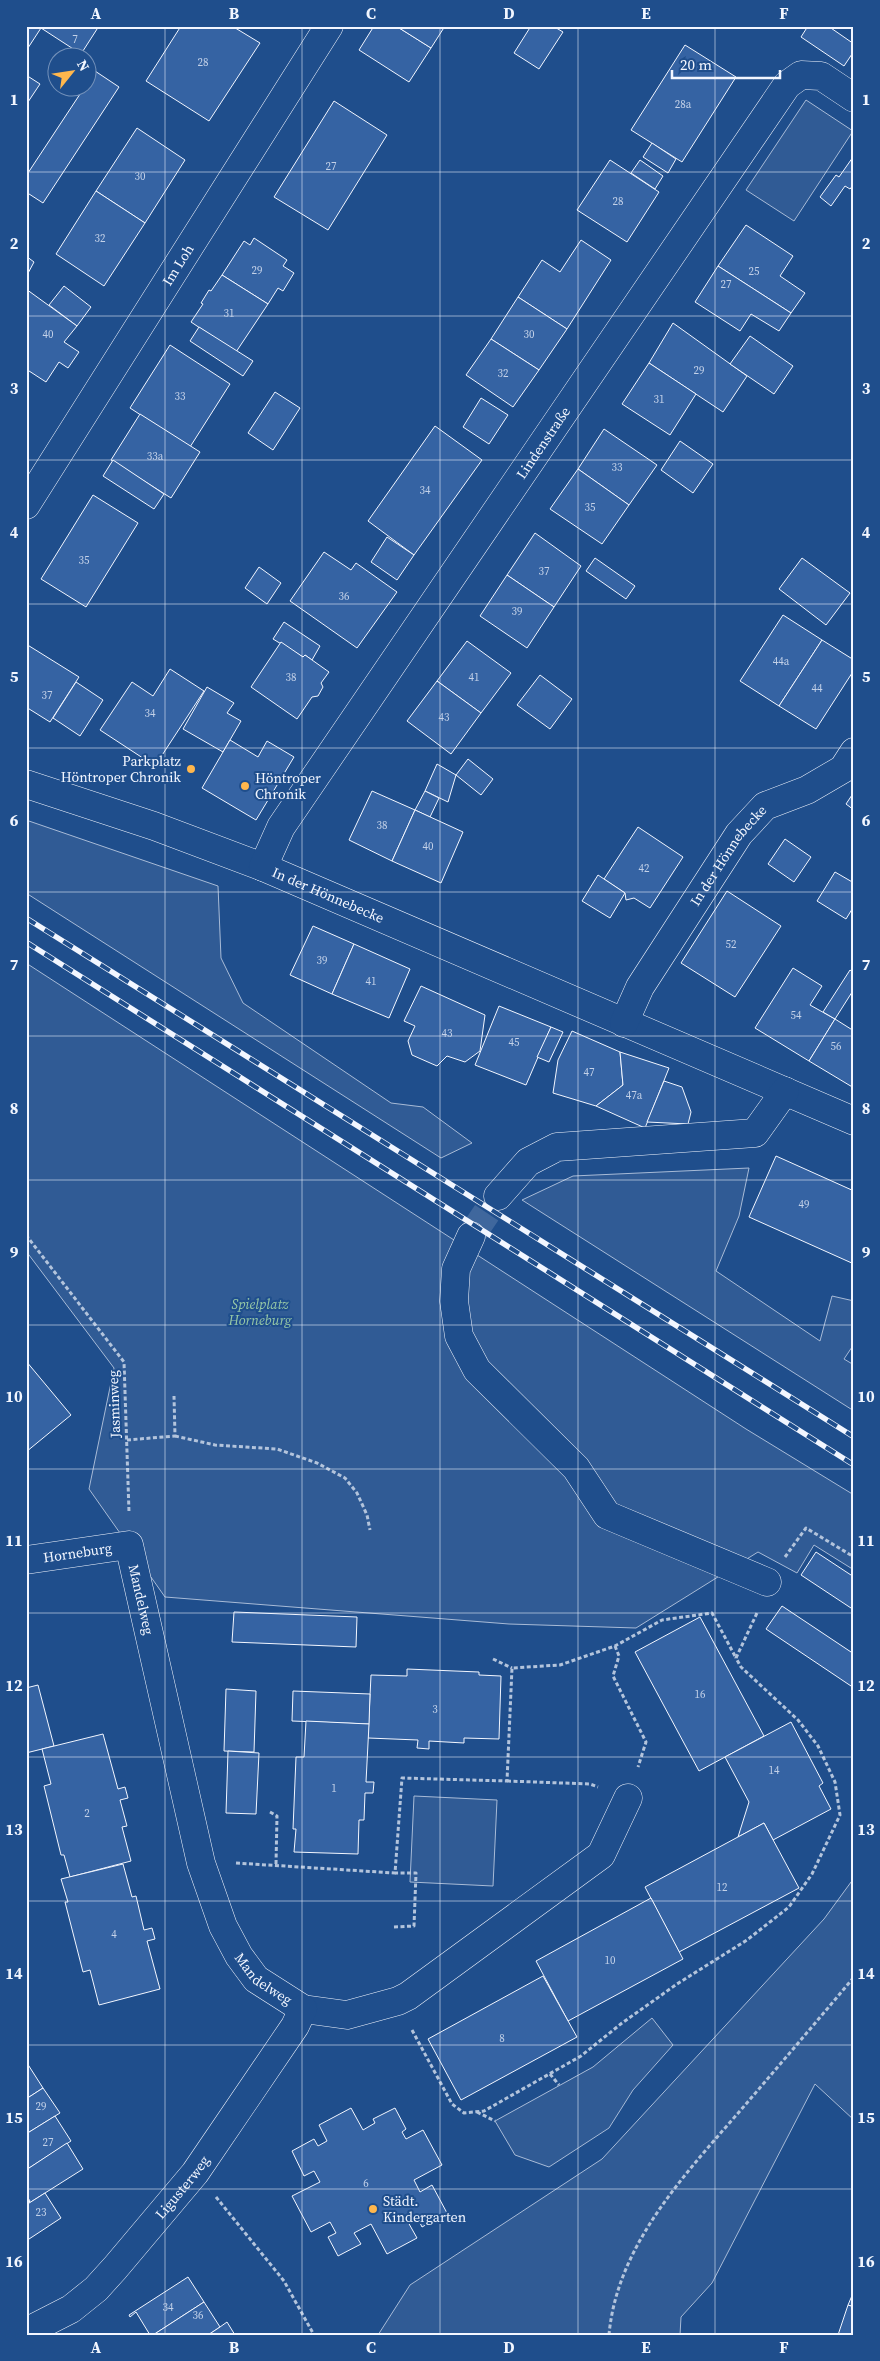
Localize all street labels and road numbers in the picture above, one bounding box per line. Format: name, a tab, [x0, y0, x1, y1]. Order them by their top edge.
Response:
street label: Im Loh	[157, 240, 198, 290]
street label: Lindenstraße	[511, 403, 575, 483]
street label: In der Hönnebecke	[685, 801, 771, 910]
street label: In der Hönnebecke	[269, 862, 387, 928]
street label: Jasminweg	[103, 1370, 125, 1439]
street label: Horneburg	[42, 1538, 113, 1567]
street label: Mandelweg	[124, 1562, 159, 1637]
street label: Mandelweg	[230, 1949, 296, 2010]
street label: Ligusterweg	[150, 2151, 214, 2223]

